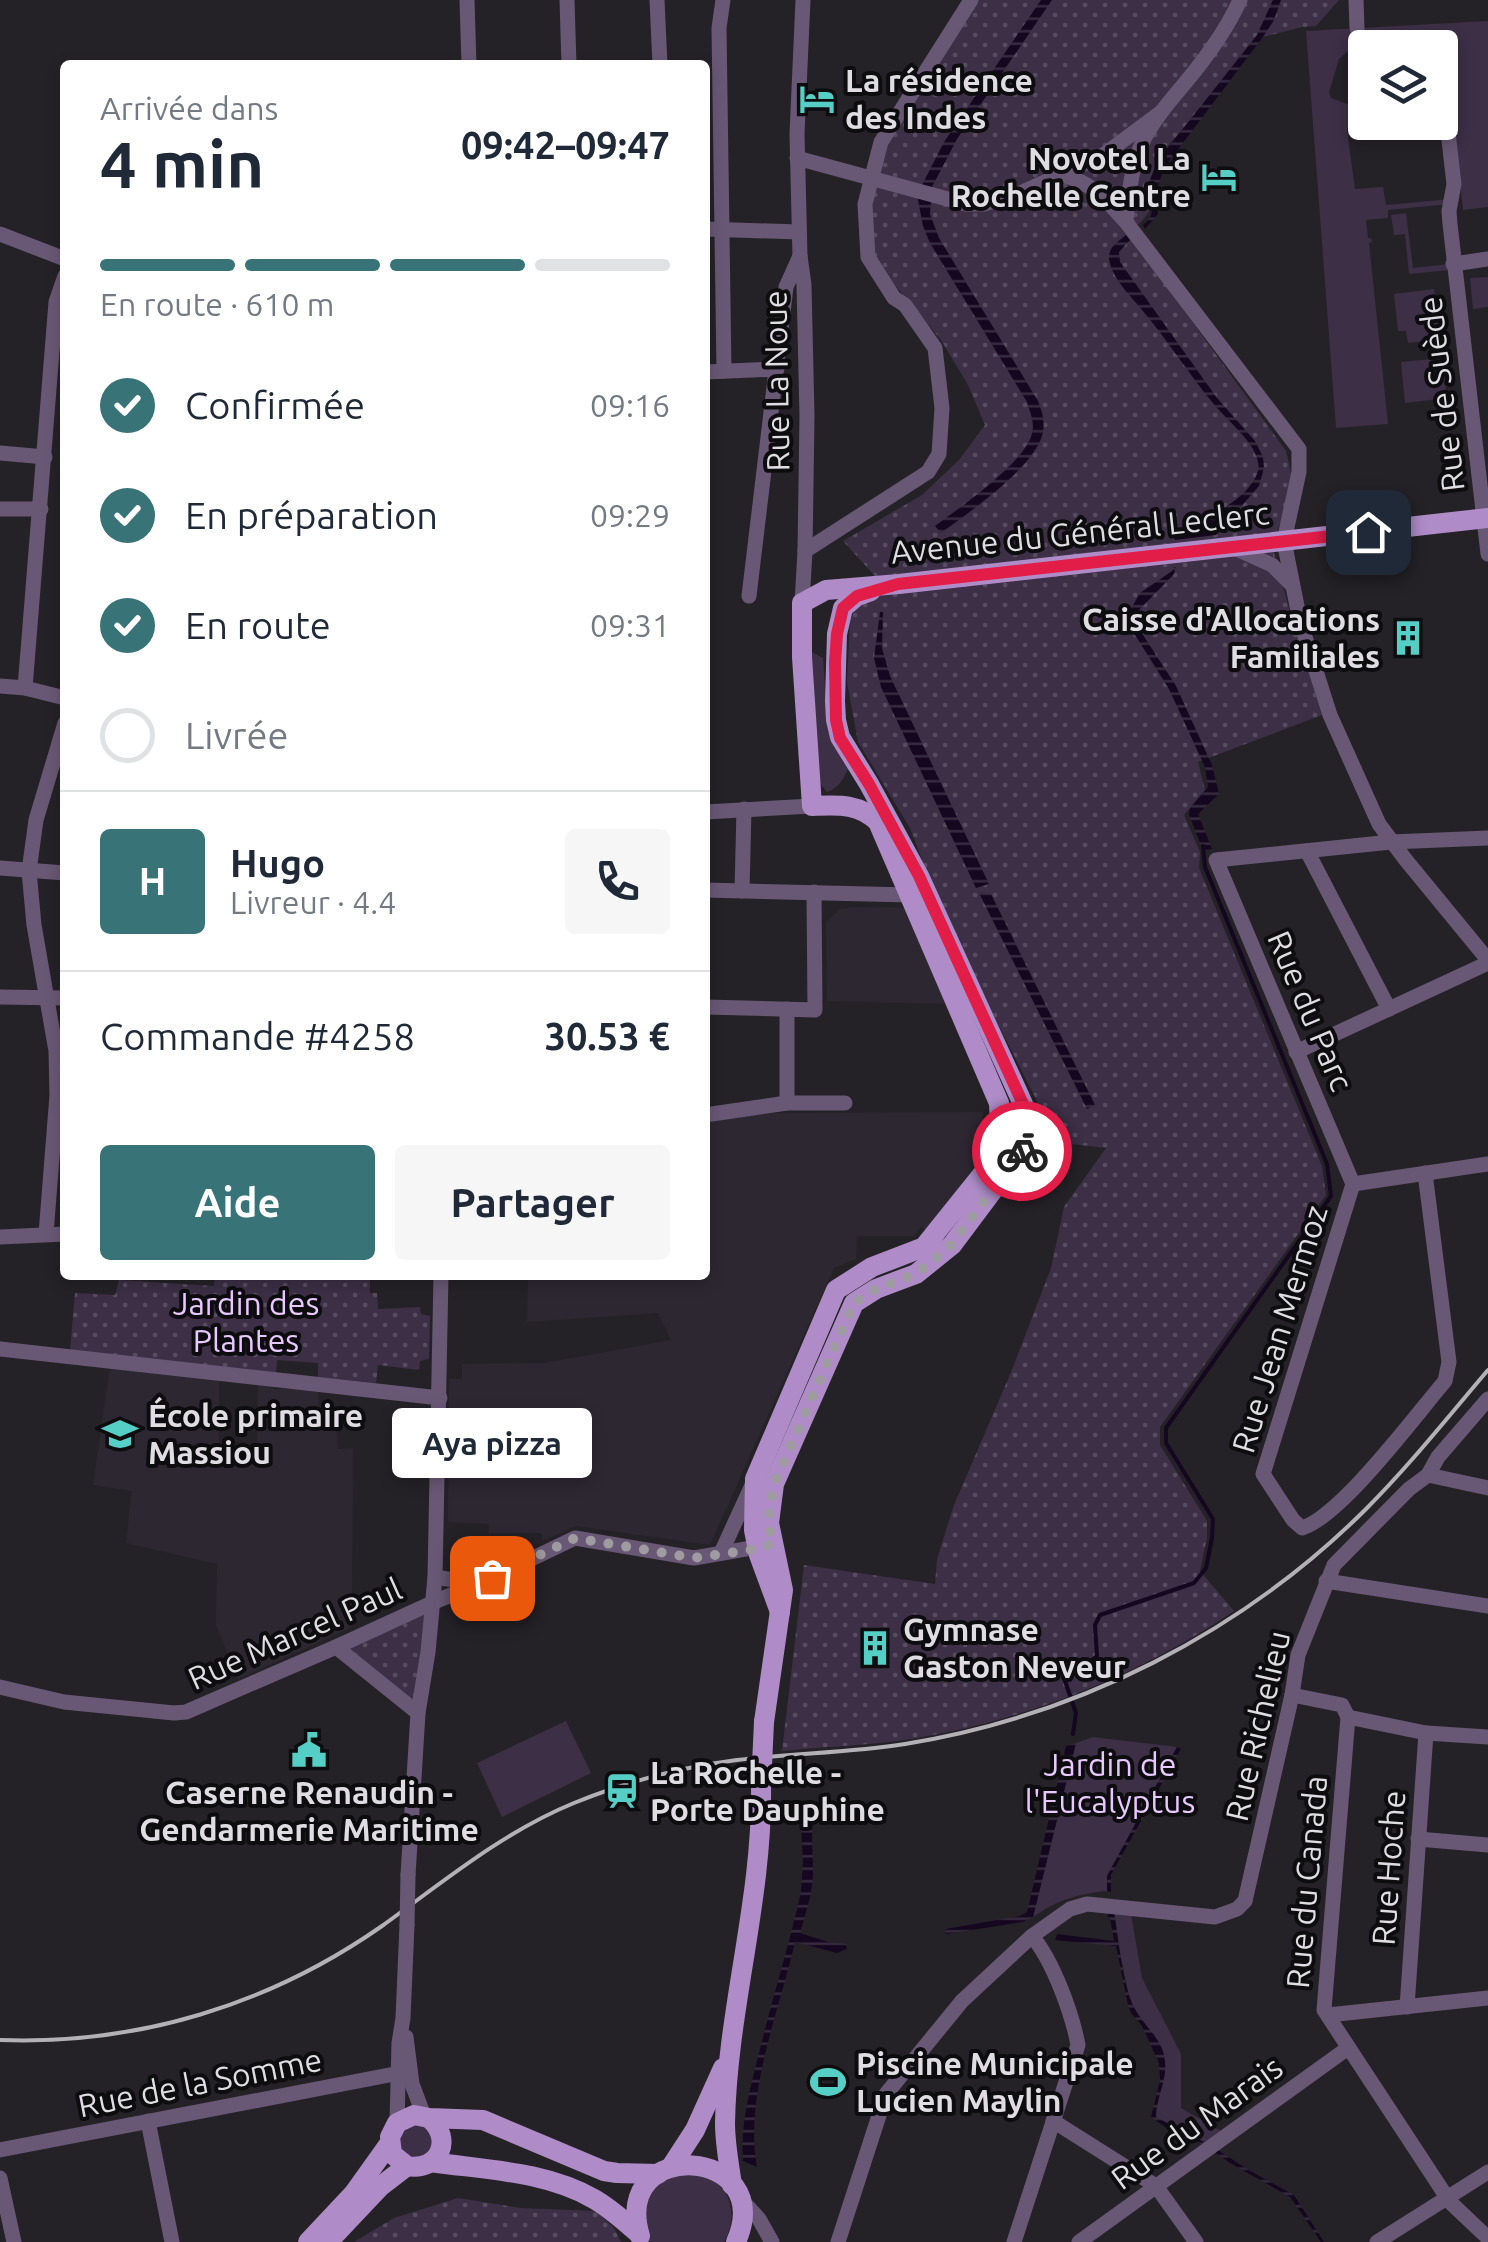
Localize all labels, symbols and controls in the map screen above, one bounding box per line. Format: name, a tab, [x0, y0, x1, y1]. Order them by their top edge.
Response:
map controls	[1348, 30, 1458, 140]
button: layers	[1348, 30, 1458, 140]
place label: La résidence des Indes	[845, 62, 1033, 135]
hotel icon: La résidence des Indes	[798, 80, 836, 118]
text: Arrivée dans	[100, 90, 278, 126]
text: 09:42–09:47	[461, 124, 670, 166]
text: 4 min	[100, 127, 264, 200]
place label: Novotel La Rochelle Centre	[951, 140, 1191, 213]
hotel icon: Novotel La Rochelle Centre	[1200, 158, 1238, 196]
text: En route · 610 m	[100, 286, 334, 322]
street label: Rue La Noue	[756, 290, 796, 472]
street label: Rue de Suède	[1411, 295, 1471, 494]
icon: check	[100, 378, 155, 433]
text: Confirmée	[185, 384, 365, 426]
text: 09:16	[590, 387, 670, 423]
icon: check	[100, 488, 155, 543]
pin	[1326, 490, 1411, 575]
text: En préparation	[185, 494, 438, 536]
street label: Avenue du Général Leclerc	[889, 494, 1271, 570]
text: 09:29	[590, 497, 670, 533]
icon: home	[1341, 505, 1396, 560]
icon: check	[100, 598, 155, 653]
place label: Caisse d'Allocations Familiales	[1082, 601, 1380, 674]
text: En route	[185, 604, 331, 646]
text: 09:31	[590, 607, 670, 643]
building icon: Caisse d'Allocations Familiales	[1389, 619, 1427, 657]
text: Livrée	[185, 714, 288, 756]
button: phone	[565, 829, 670, 934]
text: Hugo	[230, 842, 325, 884]
text: H	[139, 860, 166, 902]
text: Livreur · 4.4	[230, 884, 396, 920]
street label: Rue du Parc	[1261, 925, 1361, 1096]
text: Commande #4258	[100, 1015, 415, 1057]
text: 30.53 €	[544, 1015, 670, 1057]
courier	[972, 1101, 1072, 1201]
icon: bike	[995, 1124, 1050, 1179]
button: Aide	[100, 1145, 375, 1260]
button: Partager	[395, 1145, 670, 1260]
street label: Rue Jean Mermoz	[1224, 1201, 1334, 1457]
park label: Jardin des Plantes	[173, 1285, 319, 1358]
place label: École primaire Massiou	[148, 1396, 363, 1470]
callout: Aya pizza	[392, 1408, 592, 1478]
school or university icon: École primaire Massiou	[101, 1415, 139, 1453]
text: Aya pizza	[422, 1425, 562, 1461]
pin	[450, 1536, 535, 1621]
icon: bag	[465, 1551, 520, 1606]
street label: Rue Marcel Paul	[182, 1570, 407, 1696]
place label: Gymnase Gaston Neveur	[903, 1611, 1126, 1684]
street label: Rue Richelieu	[1218, 1627, 1296, 1824]
building icon: Gymnase Gaston Neveur	[856, 1629, 894, 1667]
public building icon: Caserne Renaudin - Gendarmerie Maritime	[290, 1731, 328, 1769]
park label: Jardin de l'Eucalyptus	[1025, 1746, 1195, 1819]
place label: La Rochelle - Porte Dauphine	[650, 1754, 885, 1827]
station icon: La Rochelle - Porte Dauphine	[603, 1772, 641, 1810]
place label: Caserne Renaudin - Gendarmerie Maritime	[139, 1774, 479, 1847]
street label: Rue du Canada	[1279, 1774, 1333, 1990]
street label: Rue Hoche	[1365, 1789, 1411, 1947]
street label: Rue de la Somme	[75, 2041, 325, 2123]
place label: Piscine Municipale Lucien Maylin	[856, 2045, 1134, 2118]
street label: Rue du Marais	[1104, 2048, 1289, 2196]
sports icon: Piscine Municipale Lucien Maylin	[809, 2063, 847, 2101]

